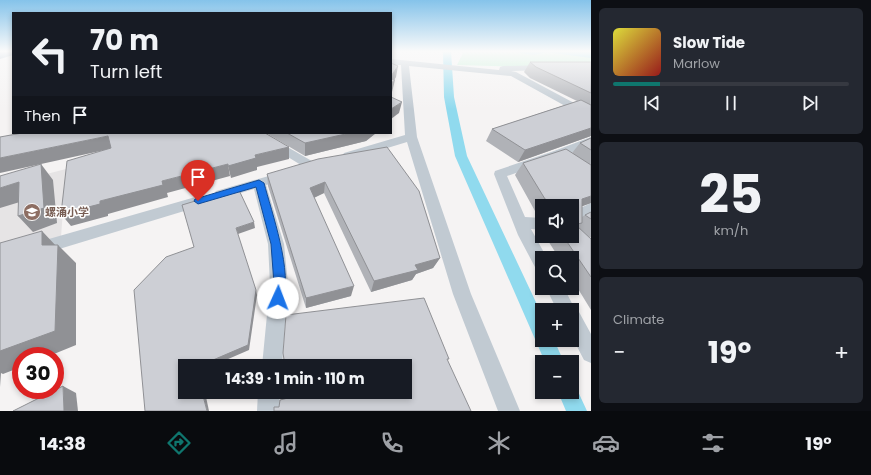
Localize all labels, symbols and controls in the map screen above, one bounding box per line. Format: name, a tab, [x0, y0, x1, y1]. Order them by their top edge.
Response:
text: 70 m	[90, 21, 159, 60]
icon: left	[24, 28, 76, 80]
text: Slow Tide	[673, 32, 745, 53]
text: Marlow	[673, 54, 720, 73]
text: Turn left	[90, 59, 162, 84]
icon: previous	[641, 92, 663, 114]
icon: pause	[720, 92, 742, 114]
icon: next	[799, 92, 821, 114]
icon: arrive	[69, 104, 91, 126]
text: Then	[24, 105, 61, 126]
text: 25	[699, 158, 763, 231]
pin	[181, 160, 215, 201]
icon: arrive	[187, 166, 209, 188]
map controls	[535, 199, 579, 399]
button: sound	[535, 199, 579, 243]
school or university icon: 螺涌小学	[22, 202, 42, 222]
place label: 螺涌小学	[45, 204, 89, 220]
text: km/h	[714, 221, 748, 240]
button: search	[535, 251, 579, 295]
position arrow	[257, 277, 299, 319]
button: +	[535, 303, 579, 347]
text: Climate	[613, 310, 664, 329]
text: 19°	[708, 331, 751, 374]
text: −	[613, 337, 625, 368]
text: +	[834, 337, 849, 368]
speed limit sign: 30	[12, 347, 64, 399]
button: −	[535, 355, 579, 399]
text: 14:39 · 1 min · 110 m	[225, 368, 365, 389]
icon: directions	[165, 429, 193, 457]
icon: music	[272, 429, 300, 457]
icon: phone	[378, 429, 406, 457]
icon: climate	[485, 429, 513, 457]
icon: car	[592, 429, 620, 457]
icon: filters	[699, 429, 727, 457]
text: 14:38	[39, 431, 86, 456]
text: 19°	[805, 431, 832, 456]

